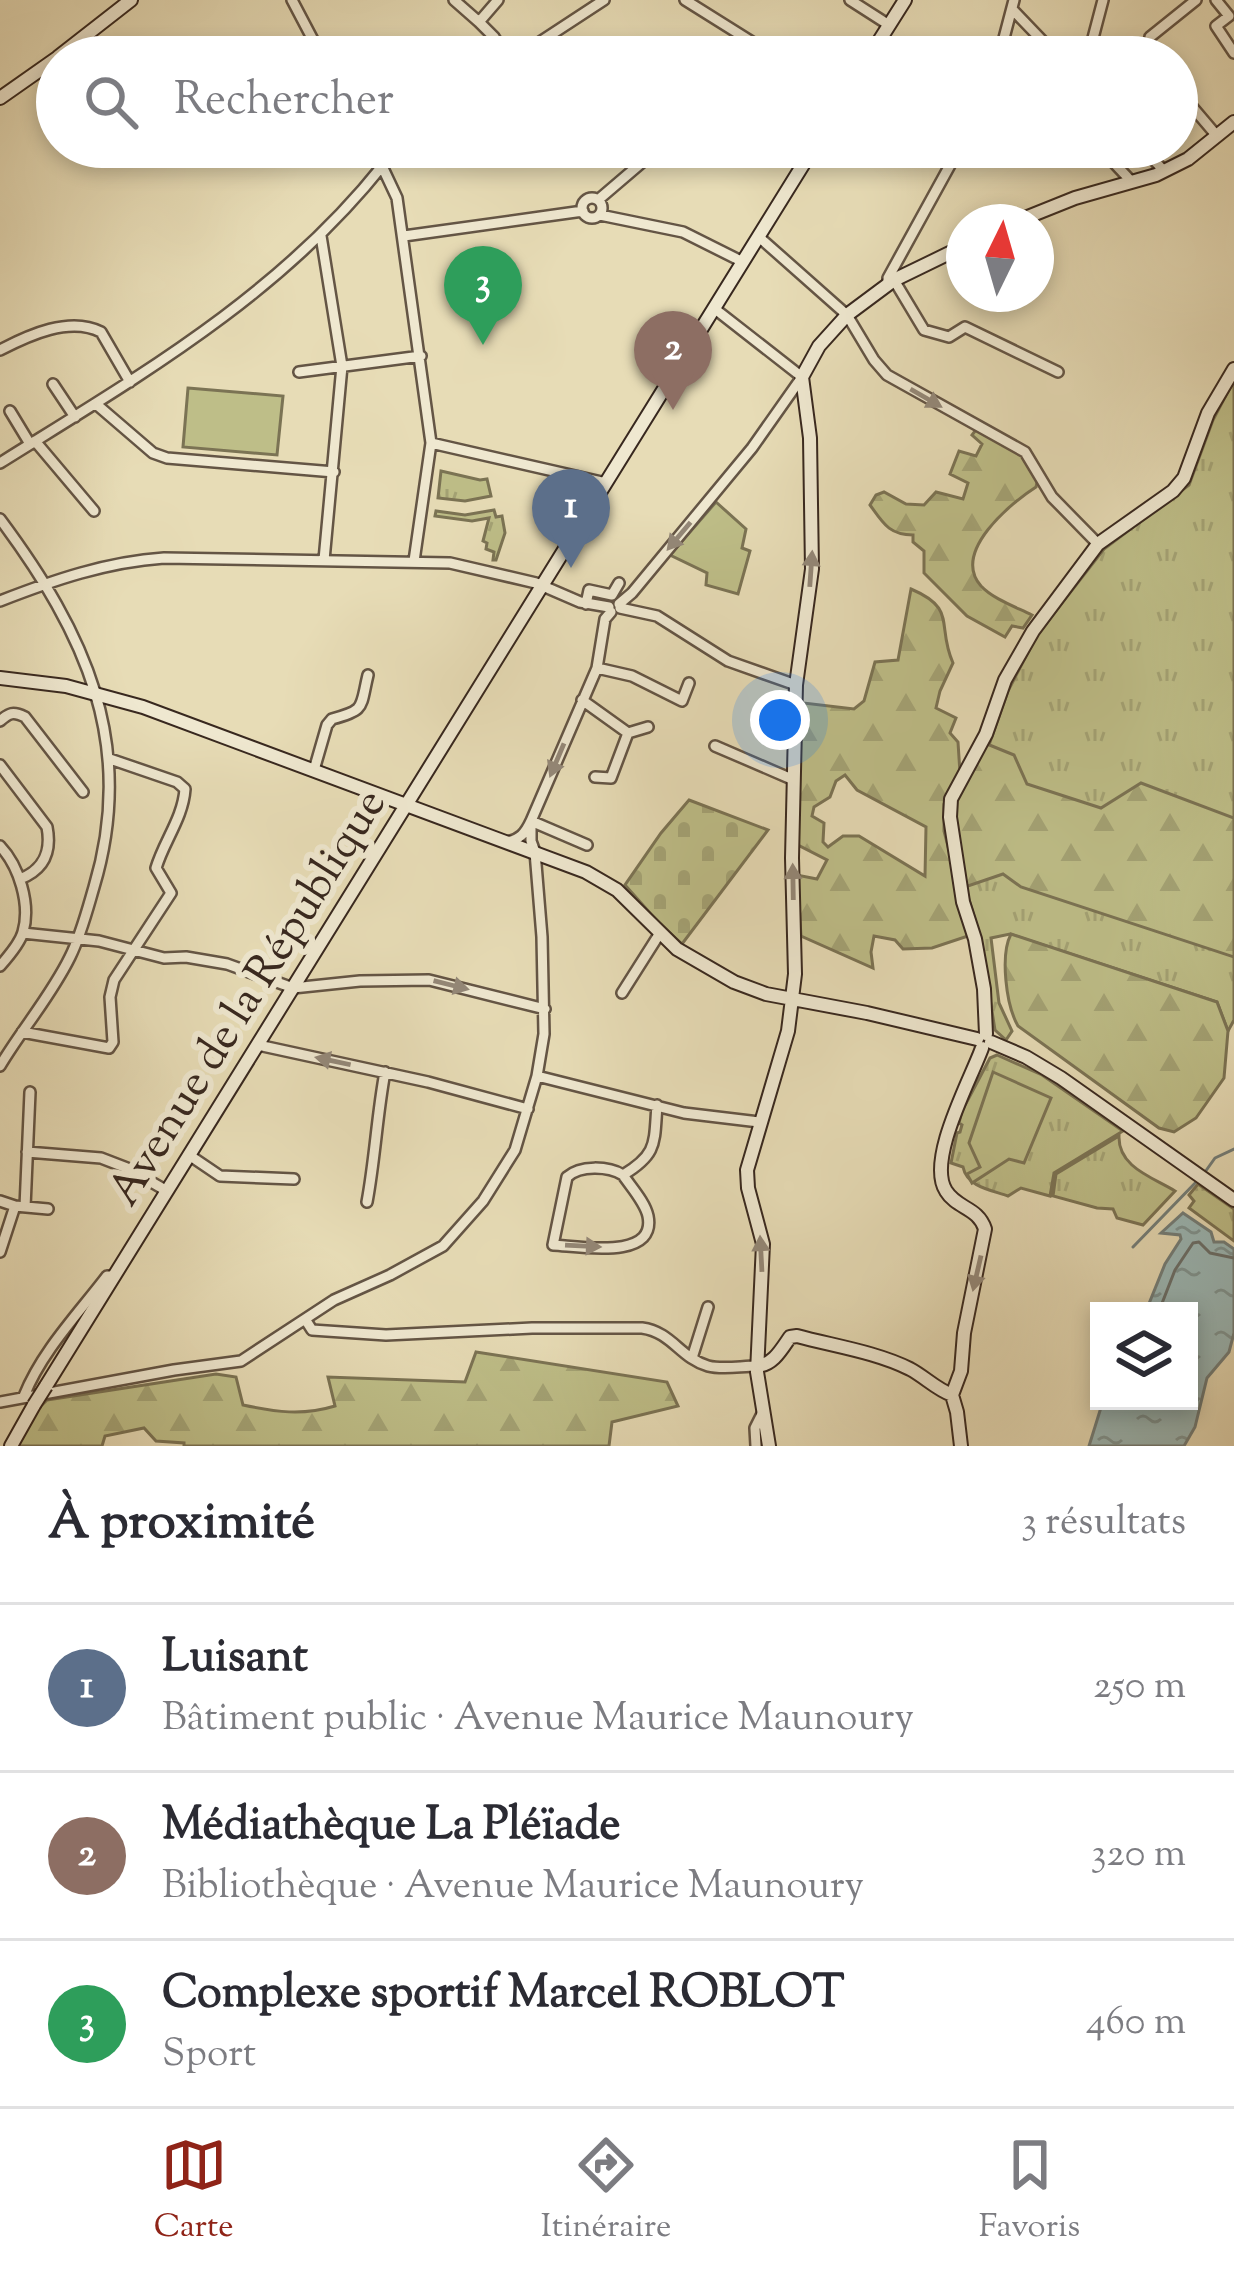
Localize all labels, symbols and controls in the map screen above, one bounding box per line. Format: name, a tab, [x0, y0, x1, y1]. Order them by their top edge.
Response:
search box	[36, 36, 1198, 168]
icon: search	[78, 69, 144, 135]
text: Rechercher	[174, 70, 394, 135]
north arrow	[946, 204, 1054, 312]
pin: 3	[444, 246, 522, 345]
pin: 2	[634, 311, 712, 410]
one-way arrow	[909, 386, 942, 407]
pin: 1	[532, 469, 610, 568]
one-way arrow	[666, 521, 693, 551]
one-way arrow	[801, 550, 820, 587]
your location	[750, 690, 810, 750]
one-way arrow	[547, 743, 566, 779]
street label: Avenue de la République	[95, 778, 405, 1220]
one-way arrow	[783, 862, 803, 900]
one-way arrow	[433, 976, 470, 995]
one-way arrow	[314, 1051, 352, 1070]
one-way arrow	[751, 1234, 770, 1272]
one-way arrow	[565, 1237, 603, 1256]
one-way arrow	[966, 1254, 985, 1292]
map controls	[1090, 1302, 1198, 1410]
button: layers	[1090, 1302, 1198, 1410]
text: À proximité	[48, 1488, 315, 1561]
text: 3 résultats	[1021, 1496, 1186, 1552]
text: Luisant	[162, 1627, 308, 1692]
text: 1	[80, 1660, 94, 1716]
text: 250 m	[1093, 1660, 1186, 1716]
text: Bâtiment public · Avenue Maurice Maunoury	[162, 1692, 914, 1748]
text: Médiathèque La Pléïade	[162, 1795, 620, 1860]
text: 2	[78, 1828, 96, 1884]
text: 320 m	[1091, 1828, 1186, 1884]
text: Bibliothèque · Avenue Maurice Maunoury	[162, 1860, 864, 1916]
text: Complexe sportif Marcel ROBLOT	[162, 1963, 844, 2028]
text: 3	[79, 1996, 95, 2052]
text: 460 m	[1086, 1996, 1186, 2052]
text: Sport	[162, 2028, 256, 2084]
tab: Carte	[154, 2132, 234, 2252]
tab: Itinéraire	[541, 2132, 671, 2252]
tab: Favoris	[979, 2132, 1080, 2252]

